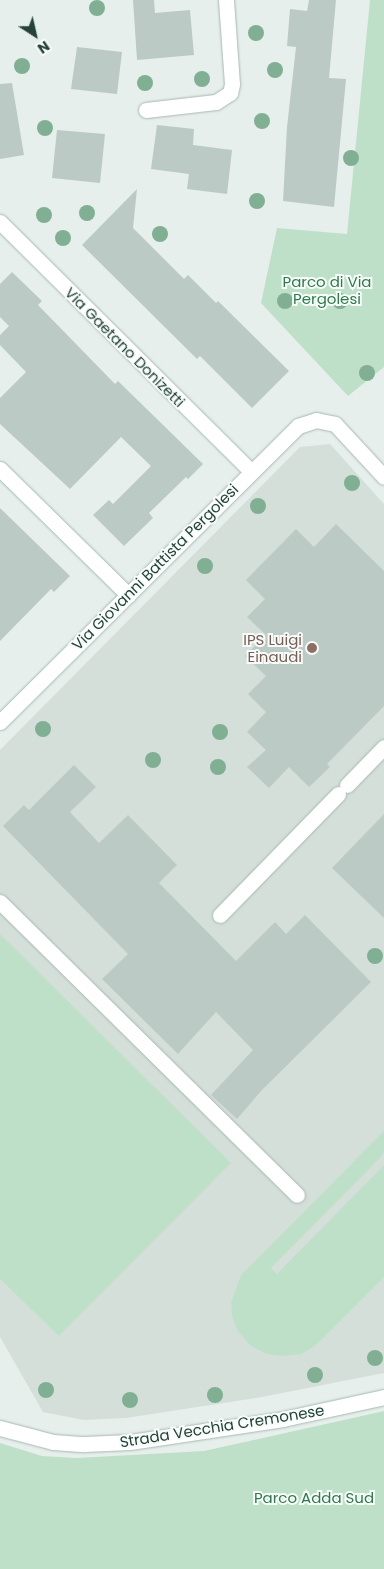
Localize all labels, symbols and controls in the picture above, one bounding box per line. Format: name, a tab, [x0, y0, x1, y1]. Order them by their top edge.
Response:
north arrow	[10, 10, 60, 60]
text: N	[34, 36, 54, 58]
park label: Parco di Via Pergolesi	[283, 272, 371, 307]
street label: Via Gaetano Donizetti	[61, 283, 189, 411]
street label: Via Giovanni Battista Pergolesi	[68, 480, 242, 654]
place label: IPS Luigi Einaudi	[243, 630, 302, 665]
marker: IPS Luigi Einaudi	[306, 642, 318, 654]
street label: Strada Vecchia Cremonese	[118, 1401, 326, 1451]
park label: Parco Adda Sud	[254, 1489, 374, 1507]

